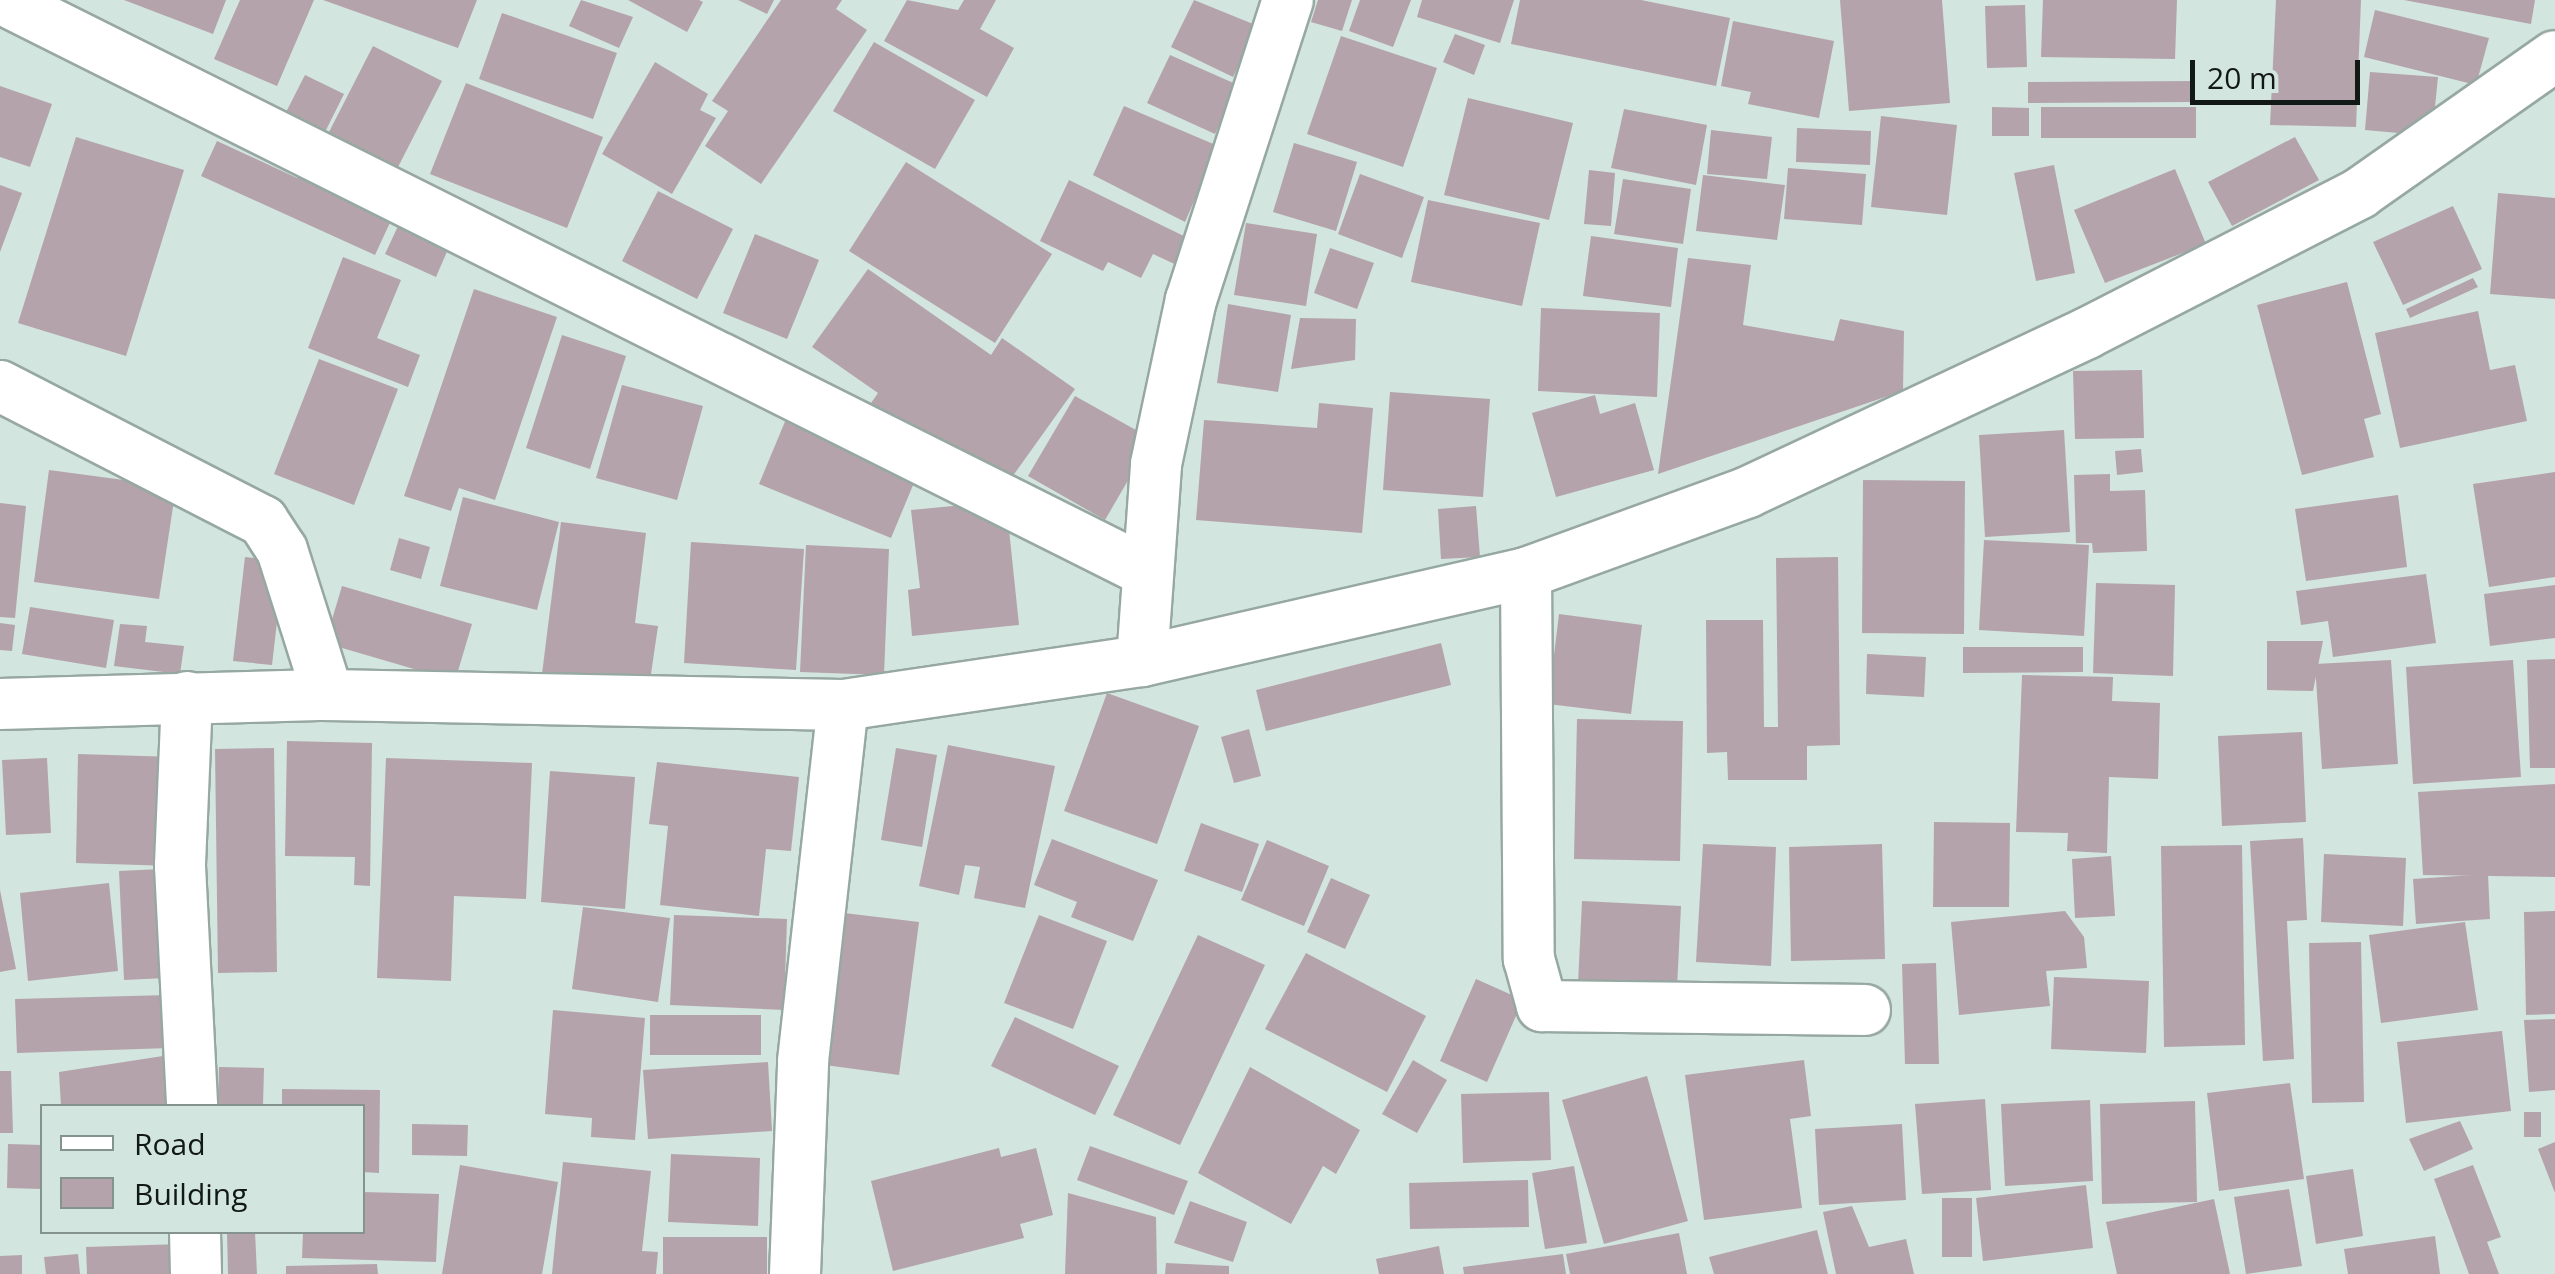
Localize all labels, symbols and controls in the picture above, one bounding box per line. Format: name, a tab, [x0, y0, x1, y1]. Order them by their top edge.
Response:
scale bar	[2195, 40, 2365, 102]
text: 20 m	[2207, 57, 2277, 98]
legend	[40, 1104, 365, 1234]
text: Road	[134, 1123, 206, 1164]
text: Building	[134, 1173, 248, 1214]

